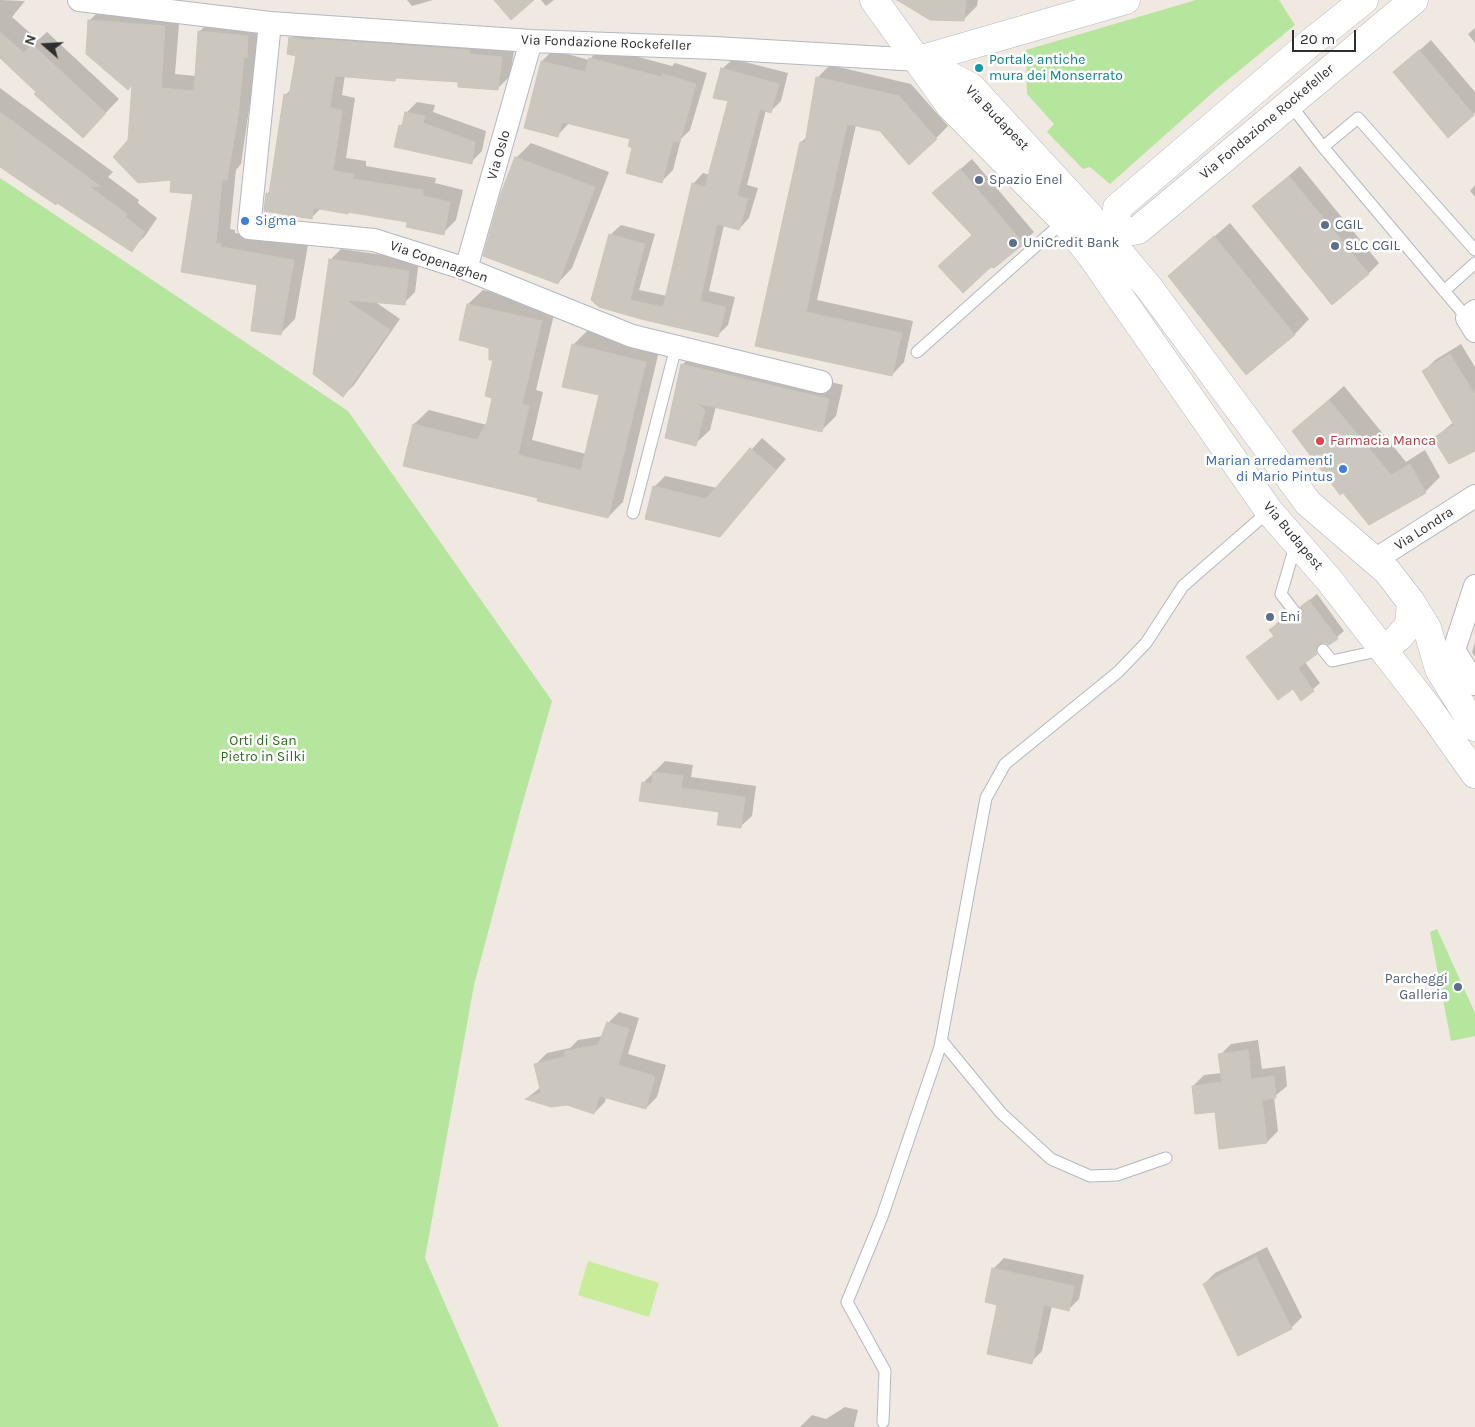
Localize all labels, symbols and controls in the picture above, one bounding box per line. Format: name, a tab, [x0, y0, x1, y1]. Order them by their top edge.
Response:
north arrow	[20, 20, 70, 70]
scale bar	[1295, 20, 1359, 52]
text: 20 m	[1300, 30, 1335, 48]
text: N	[21, 32, 40, 47]
street label: Via Fondazione Rockefeller	[521, 32, 691, 54]
place label: Portale antiche mura dei Monserrato	[989, 52, 1123, 84]
street label: Via Fondazione Rockefeller	[1196, 61, 1338, 183]
marker: Portale antiche mura dei Monserrato	[973, 62, 985, 74]
street label: Via Budapest	[962, 82, 1032, 154]
street label: Via Oslo	[484, 128, 514, 182]
place label: Spazio Enel	[989, 172, 1063, 188]
marker: Spazio Enel	[973, 174, 985, 186]
place label: Sigma	[255, 213, 296, 229]
marker: Sigma	[239, 215, 251, 227]
place label: CGIL	[1335, 217, 1363, 233]
marker: CGIL	[1319, 219, 1331, 231]
place label: UniCredit Bank	[1023, 235, 1119, 251]
street label: Via Copenaghen	[388, 237, 490, 287]
marker: UniCredit Bank	[1007, 237, 1019, 249]
place label: SLC CGIL	[1345, 238, 1400, 254]
marker: SLC CGIL	[1329, 240, 1341, 252]
place label: Farmacia Manca	[1330, 433, 1436, 449]
marker: Farmacia Manca	[1314, 435, 1326, 447]
place label: Marian arredamenti di Mario Pintus	[1206, 453, 1333, 486]
marker: Marian arredamenti di Mario Pintus	[1337, 463, 1349, 475]
street label: Via Budapest	[1259, 498, 1327, 574]
street label: Via Londra	[1391, 504, 1457, 554]
place label: Eni	[1280, 609, 1300, 625]
marker: Eni	[1264, 611, 1276, 623]
park label: Orti di San Pietro in Silki	[221, 733, 305, 766]
place label: Parcheggi Galleria	[1385, 971, 1448, 1004]
marker: Parcheggi Galleria	[1452, 981, 1464, 993]

